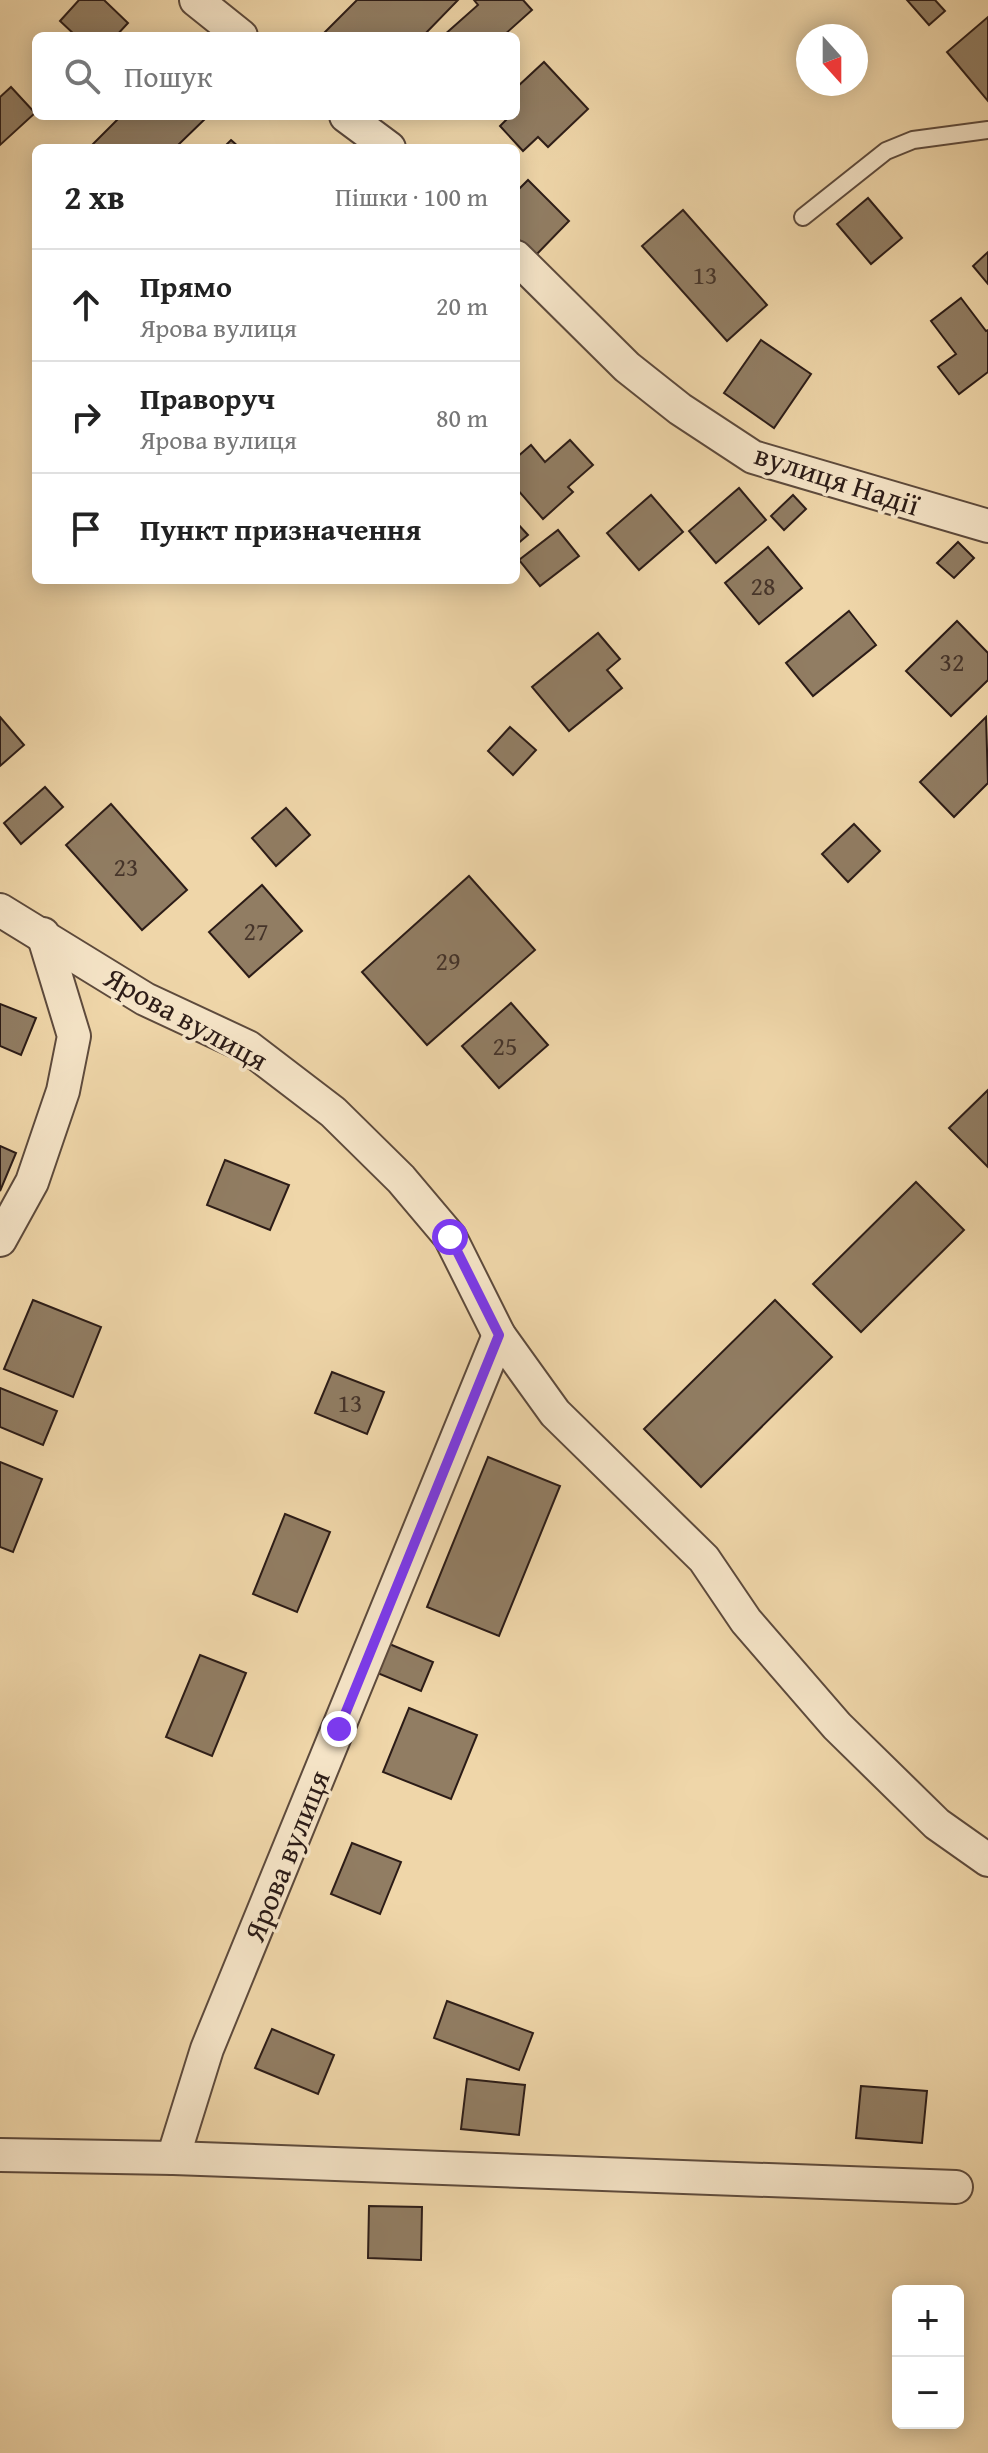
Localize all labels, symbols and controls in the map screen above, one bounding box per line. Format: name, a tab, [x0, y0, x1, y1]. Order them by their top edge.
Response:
north arrow	[796, 24, 868, 96]
search box	[32, 32, 520, 120]
icon: search	[60, 54, 104, 98]
text: Пошук	[124, 54, 212, 98]
text: 2 хв	[64, 172, 125, 221]
text: Пішки · 100 m	[335, 177, 488, 216]
house number: 13	[692, 255, 718, 294]
text: Прямо	[140, 264, 232, 308]
icon: ahead	[64, 283, 108, 327]
text: 20 m	[436, 286, 488, 325]
text: Ярова вулиця	[140, 308, 297, 347]
text: Праворуч	[140, 376, 275, 420]
icon: right	[64, 395, 108, 439]
text: 80 m	[436, 398, 488, 437]
text: Ярова вулиця	[140, 420, 297, 459]
street label: вулиця Надії	[749, 432, 926, 526]
icon: arrive	[64, 507, 108, 551]
text: Пункт призначення	[140, 507, 421, 551]
house number: 28	[750, 566, 776, 605]
house number: 32	[939, 642, 965, 681]
house number: 23	[113, 847, 139, 886]
house number: 27	[243, 911, 269, 950]
house number: 29	[435, 941, 461, 980]
street label: Ярова вулиця	[96, 954, 276, 1081]
house number: 25	[492, 1026, 518, 1065]
route start	[432, 1219, 468, 1255]
house number: 13	[337, 1383, 363, 1422]
route end	[321, 1711, 357, 1747]
street label: Ярова вулиця	[231, 1763, 340, 1949]
map controls	[892, 2285, 964, 2429]
button: +	[892, 2285, 964, 2357]
button: −	[892, 2357, 964, 2429]

